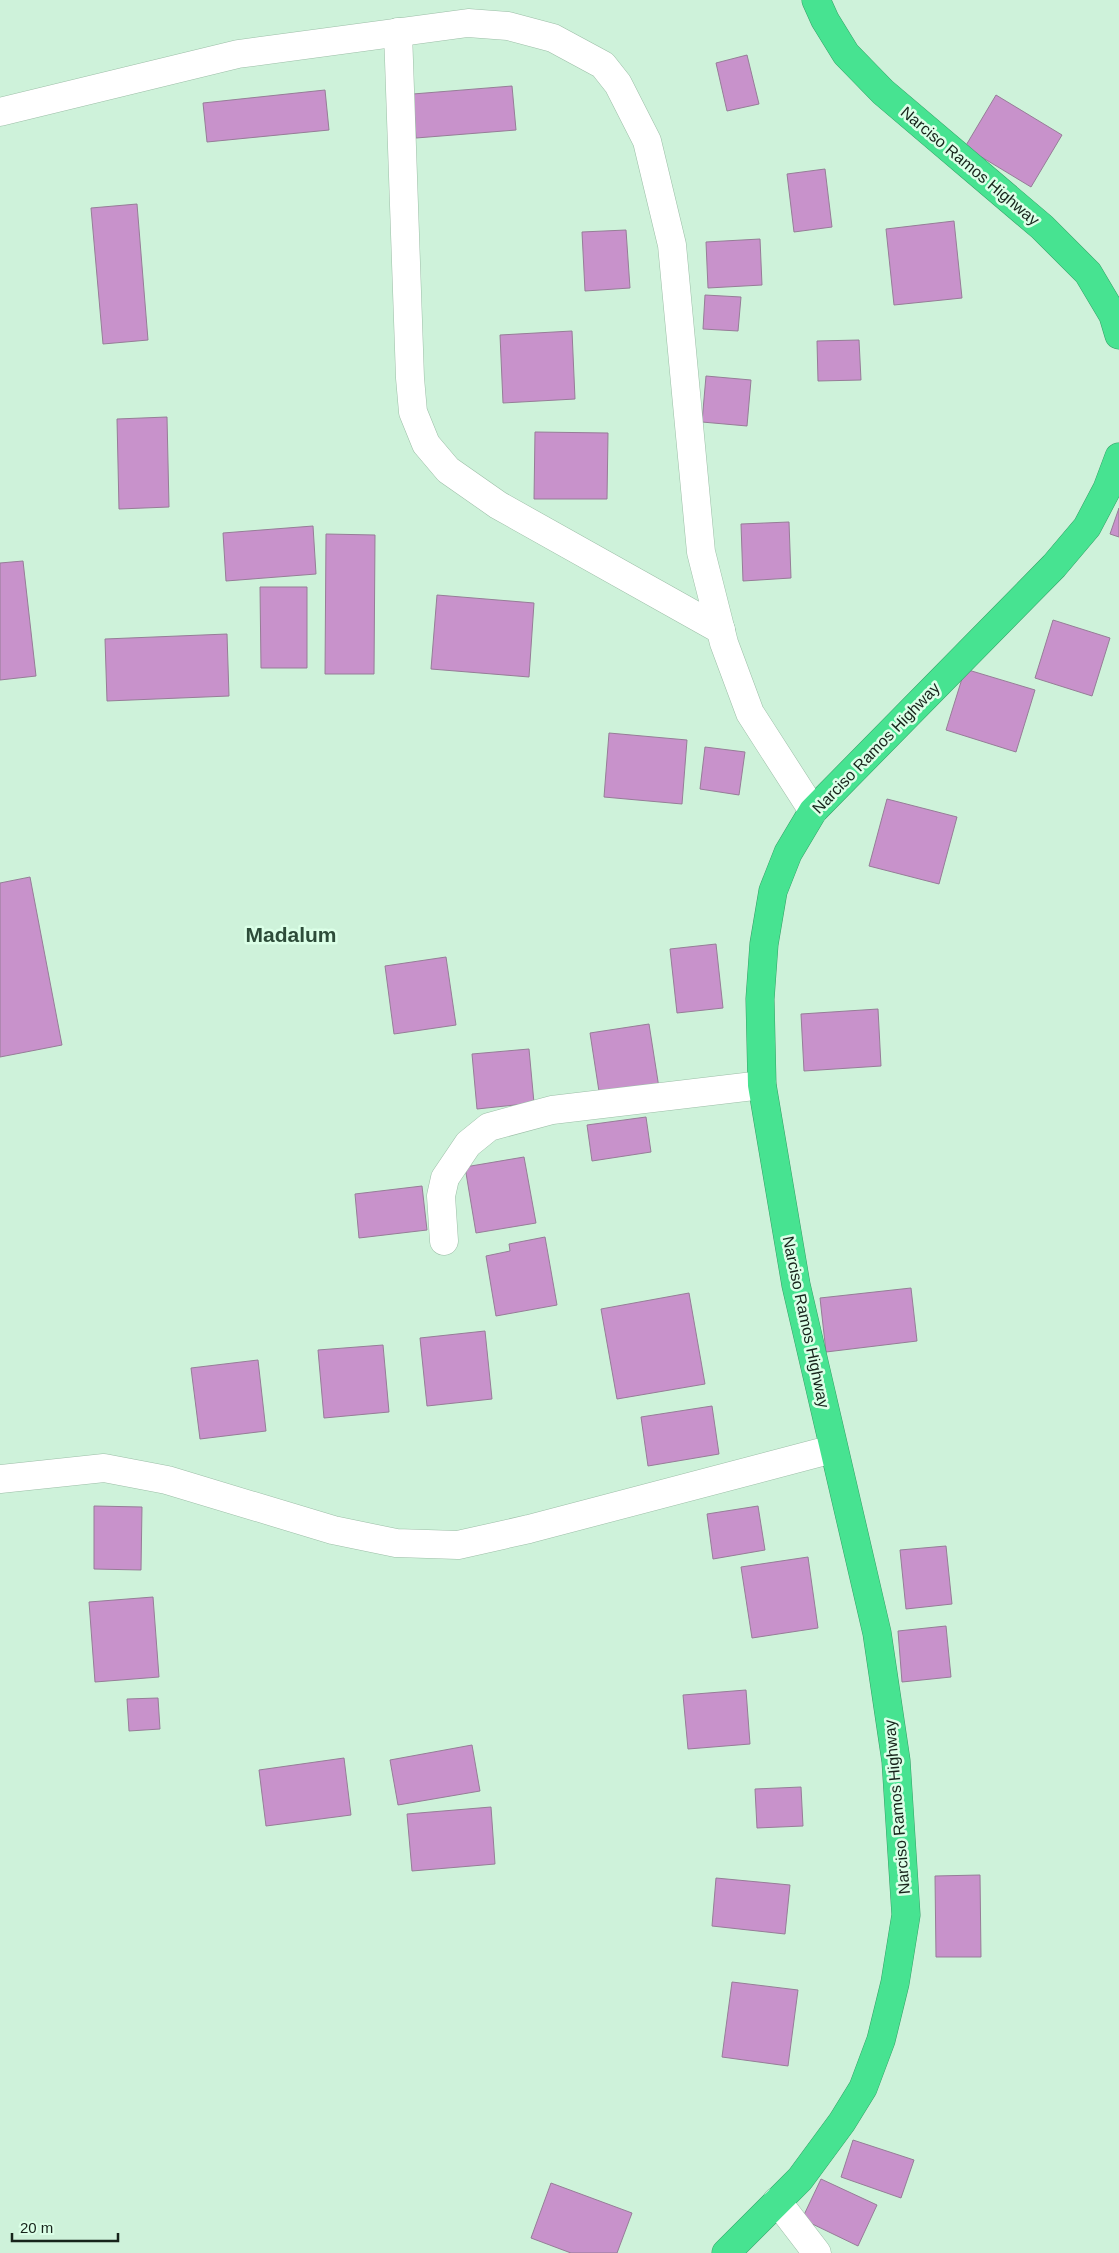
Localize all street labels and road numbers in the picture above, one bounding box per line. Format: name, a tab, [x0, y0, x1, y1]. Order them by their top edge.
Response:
street label: Narciso Ramos Highway	[897, 103, 1043, 229]
street label: Narciso Ramos Highway	[809, 679, 943, 817]
street label: Narciso Ramos Highway	[779, 1235, 833, 1409]
street label: Narciso Ramos Highway	[881, 1719, 913, 1895]

